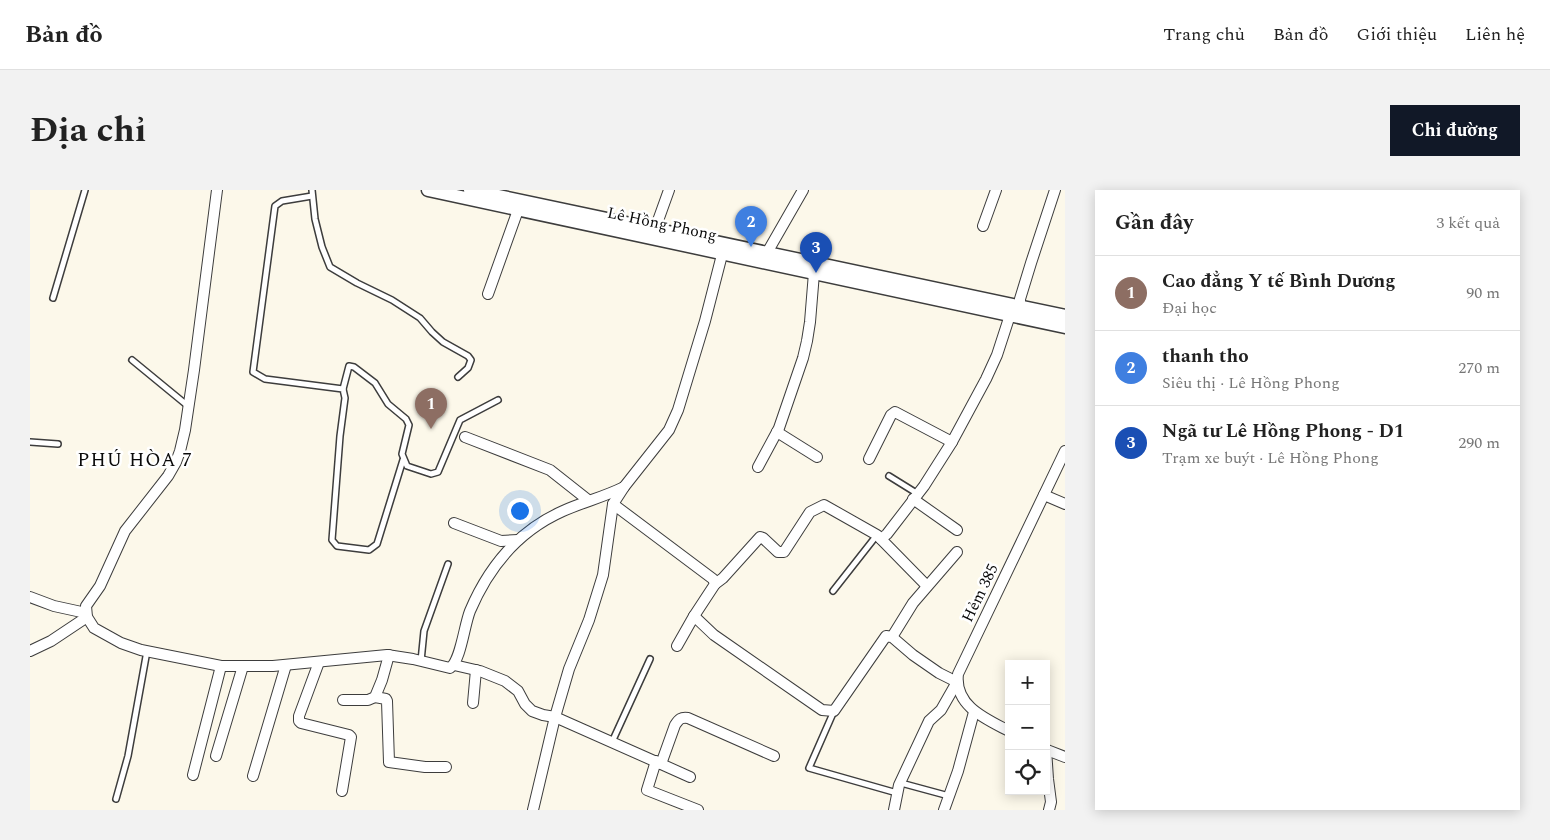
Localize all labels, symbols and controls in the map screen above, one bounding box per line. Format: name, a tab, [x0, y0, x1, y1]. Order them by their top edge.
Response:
text: Bản đồ	[25, 17, 103, 53]
text: Trang chủ	[1163, 21, 1245, 48]
text: Bản đồ	[1273, 21, 1329, 48]
text: Giới thiệu	[1357, 21, 1437, 48]
text: Liên hệ	[1465, 21, 1525, 48]
text: Địa chỉ	[30, 104, 146, 157]
button: Chỉ đường	[1390, 105, 1520, 156]
street label: Lê Hồng Phong	[605, 201, 719, 247]
pin: 2	[735, 206, 767, 247]
text: Gần đây	[1115, 207, 1193, 239]
text: 3 kết quả	[1436, 211, 1500, 235]
pin: 3	[800, 232, 832, 273]
text: Cao đẳng Y tế Bình Dương	[1162, 267, 1395, 296]
text: 1	[1127, 281, 1135, 305]
text: 90 m	[1466, 281, 1500, 305]
text: Đại học	[1162, 296, 1217, 320]
text: thanh tho	[1162, 342, 1249, 371]
text: 2	[1127, 356, 1135, 380]
text: 270 m	[1458, 356, 1500, 380]
text: Siêu thị · Lê Hồng Phong	[1162, 371, 1340, 395]
pin: 1	[415, 388, 447, 429]
text: Ngã tư Lê Hồng Phong - D1	[1162, 417, 1404, 446]
text: 3	[1127, 431, 1135, 455]
text: 290 m	[1458, 431, 1500, 455]
district label: PHÚ HÒA 7	[77, 446, 193, 475]
text: Trạm xe buýt · Lê Hồng Phong	[1162, 446, 1379, 470]
your location	[507, 498, 533, 524]
street label: Hẻm 385	[956, 560, 1004, 626]
map controls	[1005, 660, 1050, 795]
button: +	[1005, 660, 1050, 705]
button: −	[1005, 705, 1050, 750]
button: locate	[1005, 750, 1050, 795]

